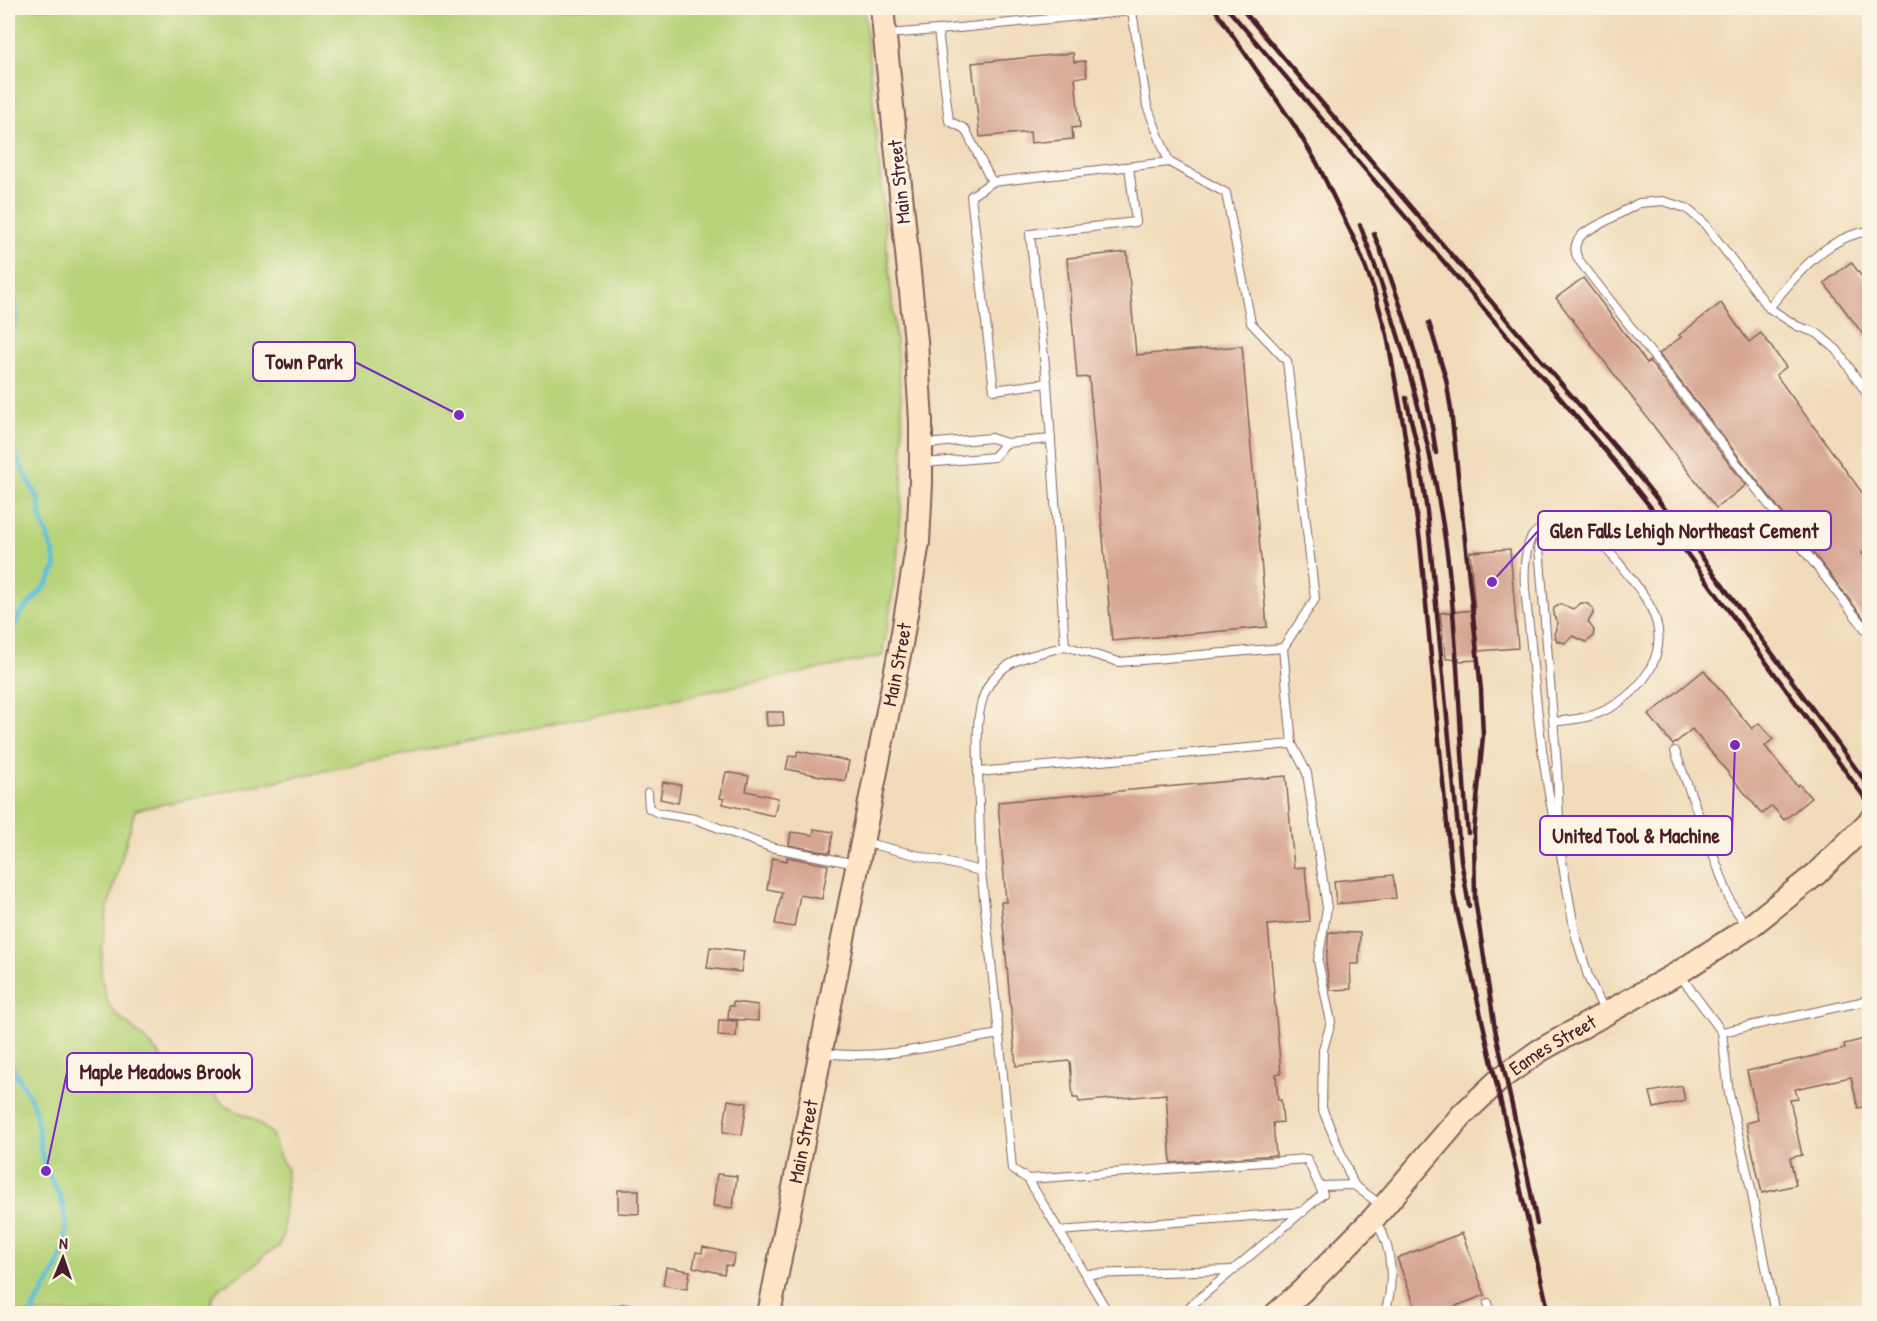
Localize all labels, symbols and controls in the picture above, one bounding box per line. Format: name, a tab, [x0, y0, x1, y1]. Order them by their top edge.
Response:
street label: Main Street	[881, 138, 916, 225]
callout: Town Park	[253, 342, 355, 381]
text: Town Park	[264, 347, 343, 376]
callout: Glen Falls Lehigh Northeast Cement	[1538, 511, 1831, 550]
text: Glen Falls Lehigh Northeast Cement	[1550, 516, 1819, 546]
street label: Main Street	[875, 620, 918, 708]
callout: United Tool & Machine	[1540, 816, 1732, 855]
text: United Tool & Machine	[1552, 821, 1721, 850]
street label: Eames Street	[1503, 1007, 1602, 1081]
callout: Maple Meadows Brook	[67, 1053, 252, 1092]
text: Maple Meadows Brook	[79, 1057, 241, 1087]
street label: Main Street	[781, 1096, 824, 1185]
north arrow	[33, 1228, 93, 1288]
text: N	[59, 1232, 69, 1254]

